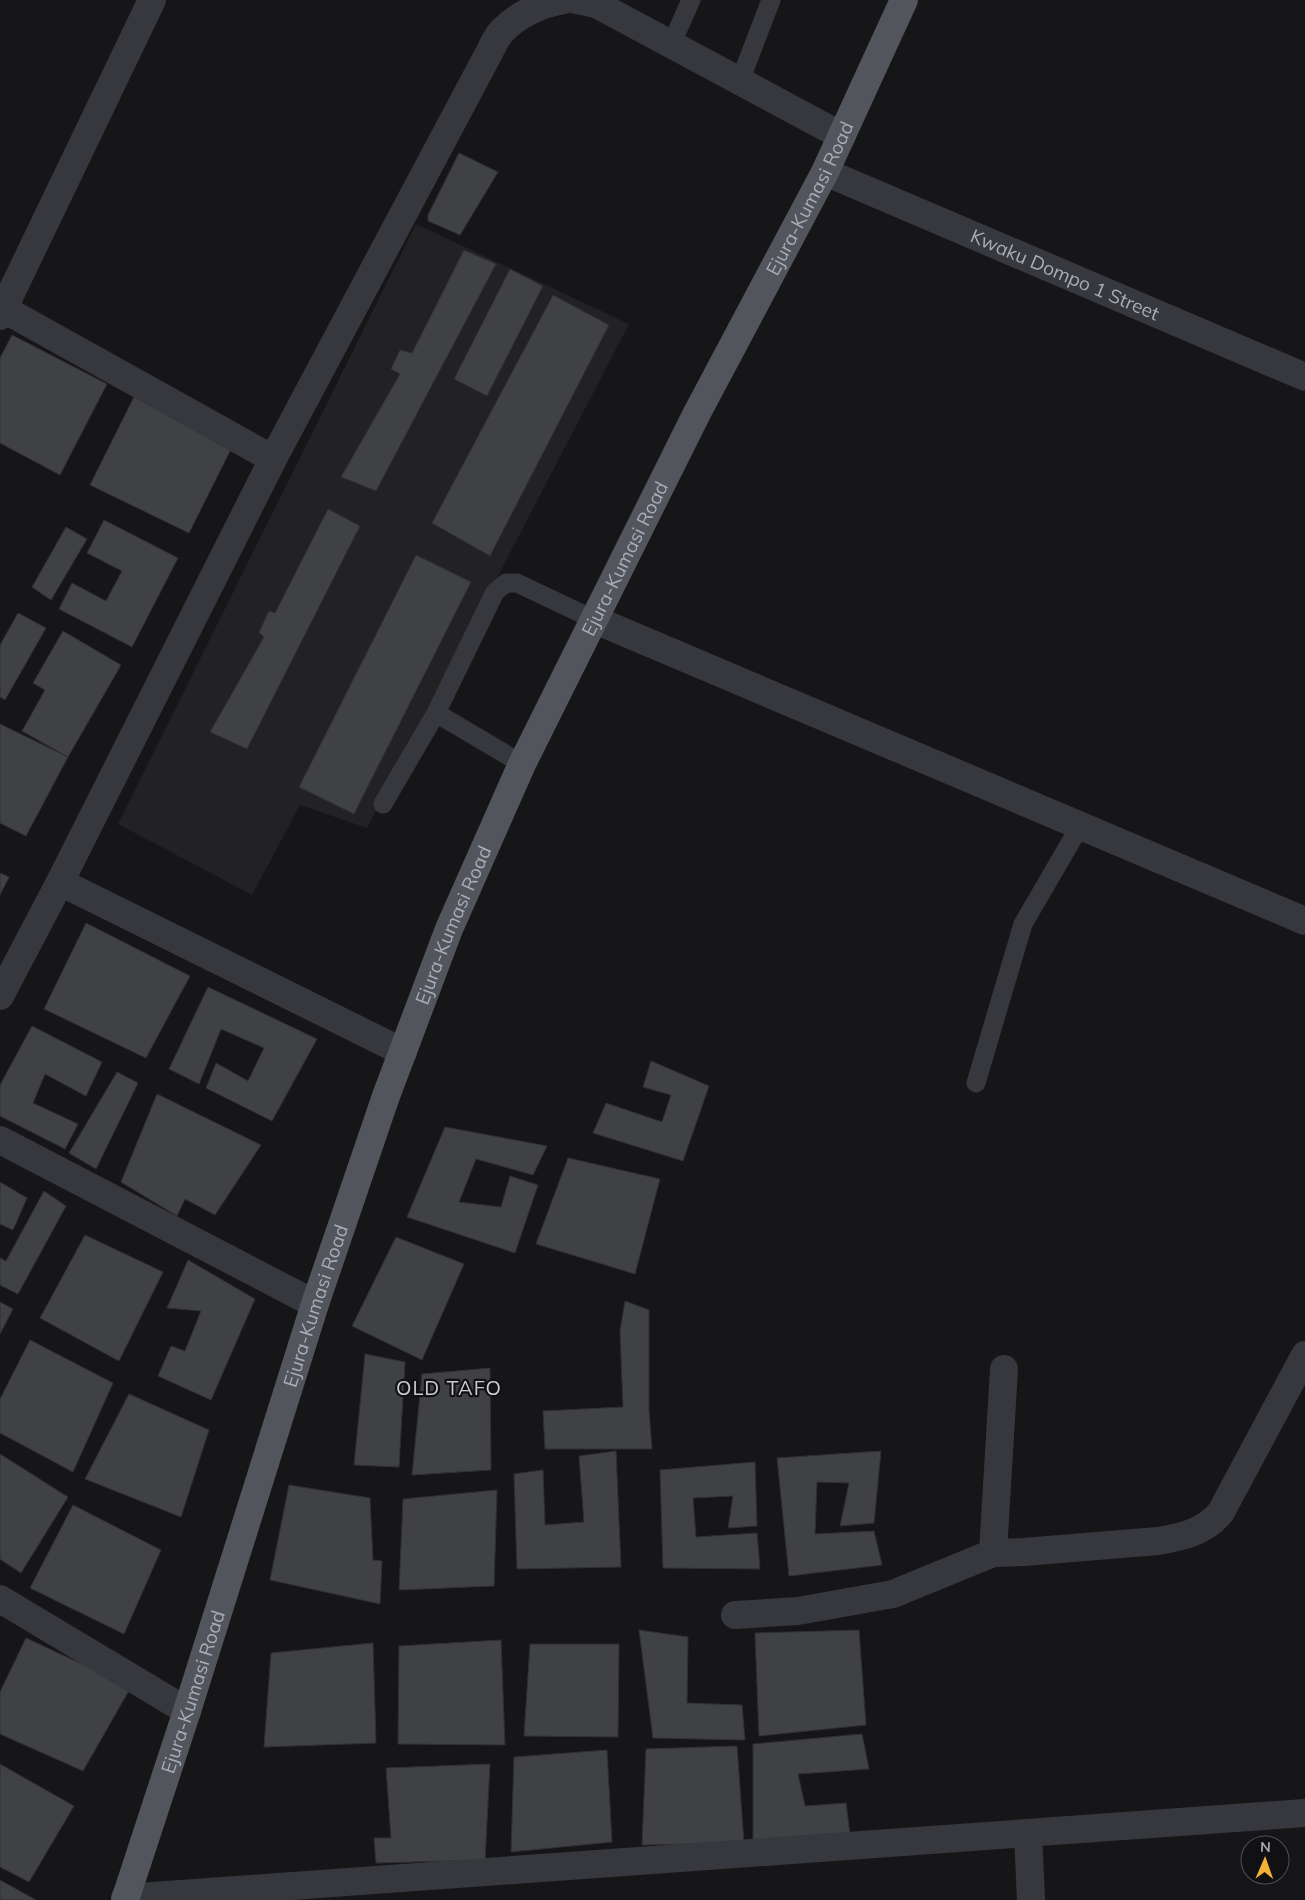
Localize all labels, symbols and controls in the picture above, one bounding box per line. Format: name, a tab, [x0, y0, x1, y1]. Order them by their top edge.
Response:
street label: Ejura-Kumasi Road	[760, 118, 859, 279]
street label: Kwaku Dompo 1 Street	[967, 224, 1163, 326]
street label: Ejura-Kumasi Road	[576, 477, 673, 640]
street label: Ejura-Kumasi Road	[410, 842, 496, 1008]
street label: Ejura-Kumasi Road	[278, 1221, 353, 1390]
district label: OLD TAFO	[396, 1375, 502, 1400]
street label: Ejura-Kumasi Road	[155, 1607, 230, 1776]
north arrow	[1240, 1835, 1290, 1885]
text: N	[1260, 1838, 1271, 1856]

